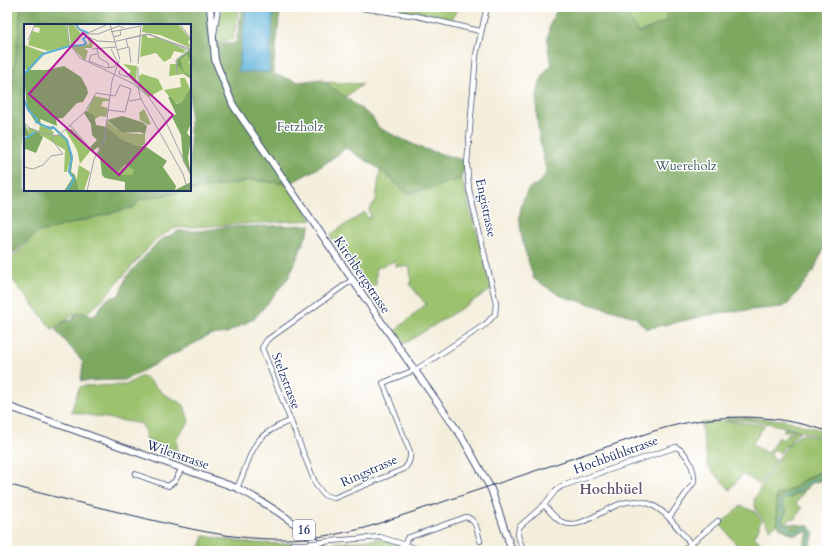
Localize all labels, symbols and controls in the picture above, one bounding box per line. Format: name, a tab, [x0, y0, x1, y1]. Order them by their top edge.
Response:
inset map	[24, 24, 191, 191]
park label: Fetzholz	[277, 118, 323, 136]
park label: Wuereholz	[654, 157, 717, 175]
street label: Engistrasse	[471, 177, 501, 239]
street label: Kirchbergstrasse	[330, 233, 395, 317]
street label: Stelzstrasse	[267, 350, 305, 412]
street label: Hochbühlstrasse	[571, 431, 661, 479]
street label: Wilerstrasse	[143, 436, 212, 474]
street label: Ringstrasse	[338, 450, 400, 492]
district label: Hochbüel	[579, 480, 643, 499]
road number: 16	[293, 520, 315, 540]

